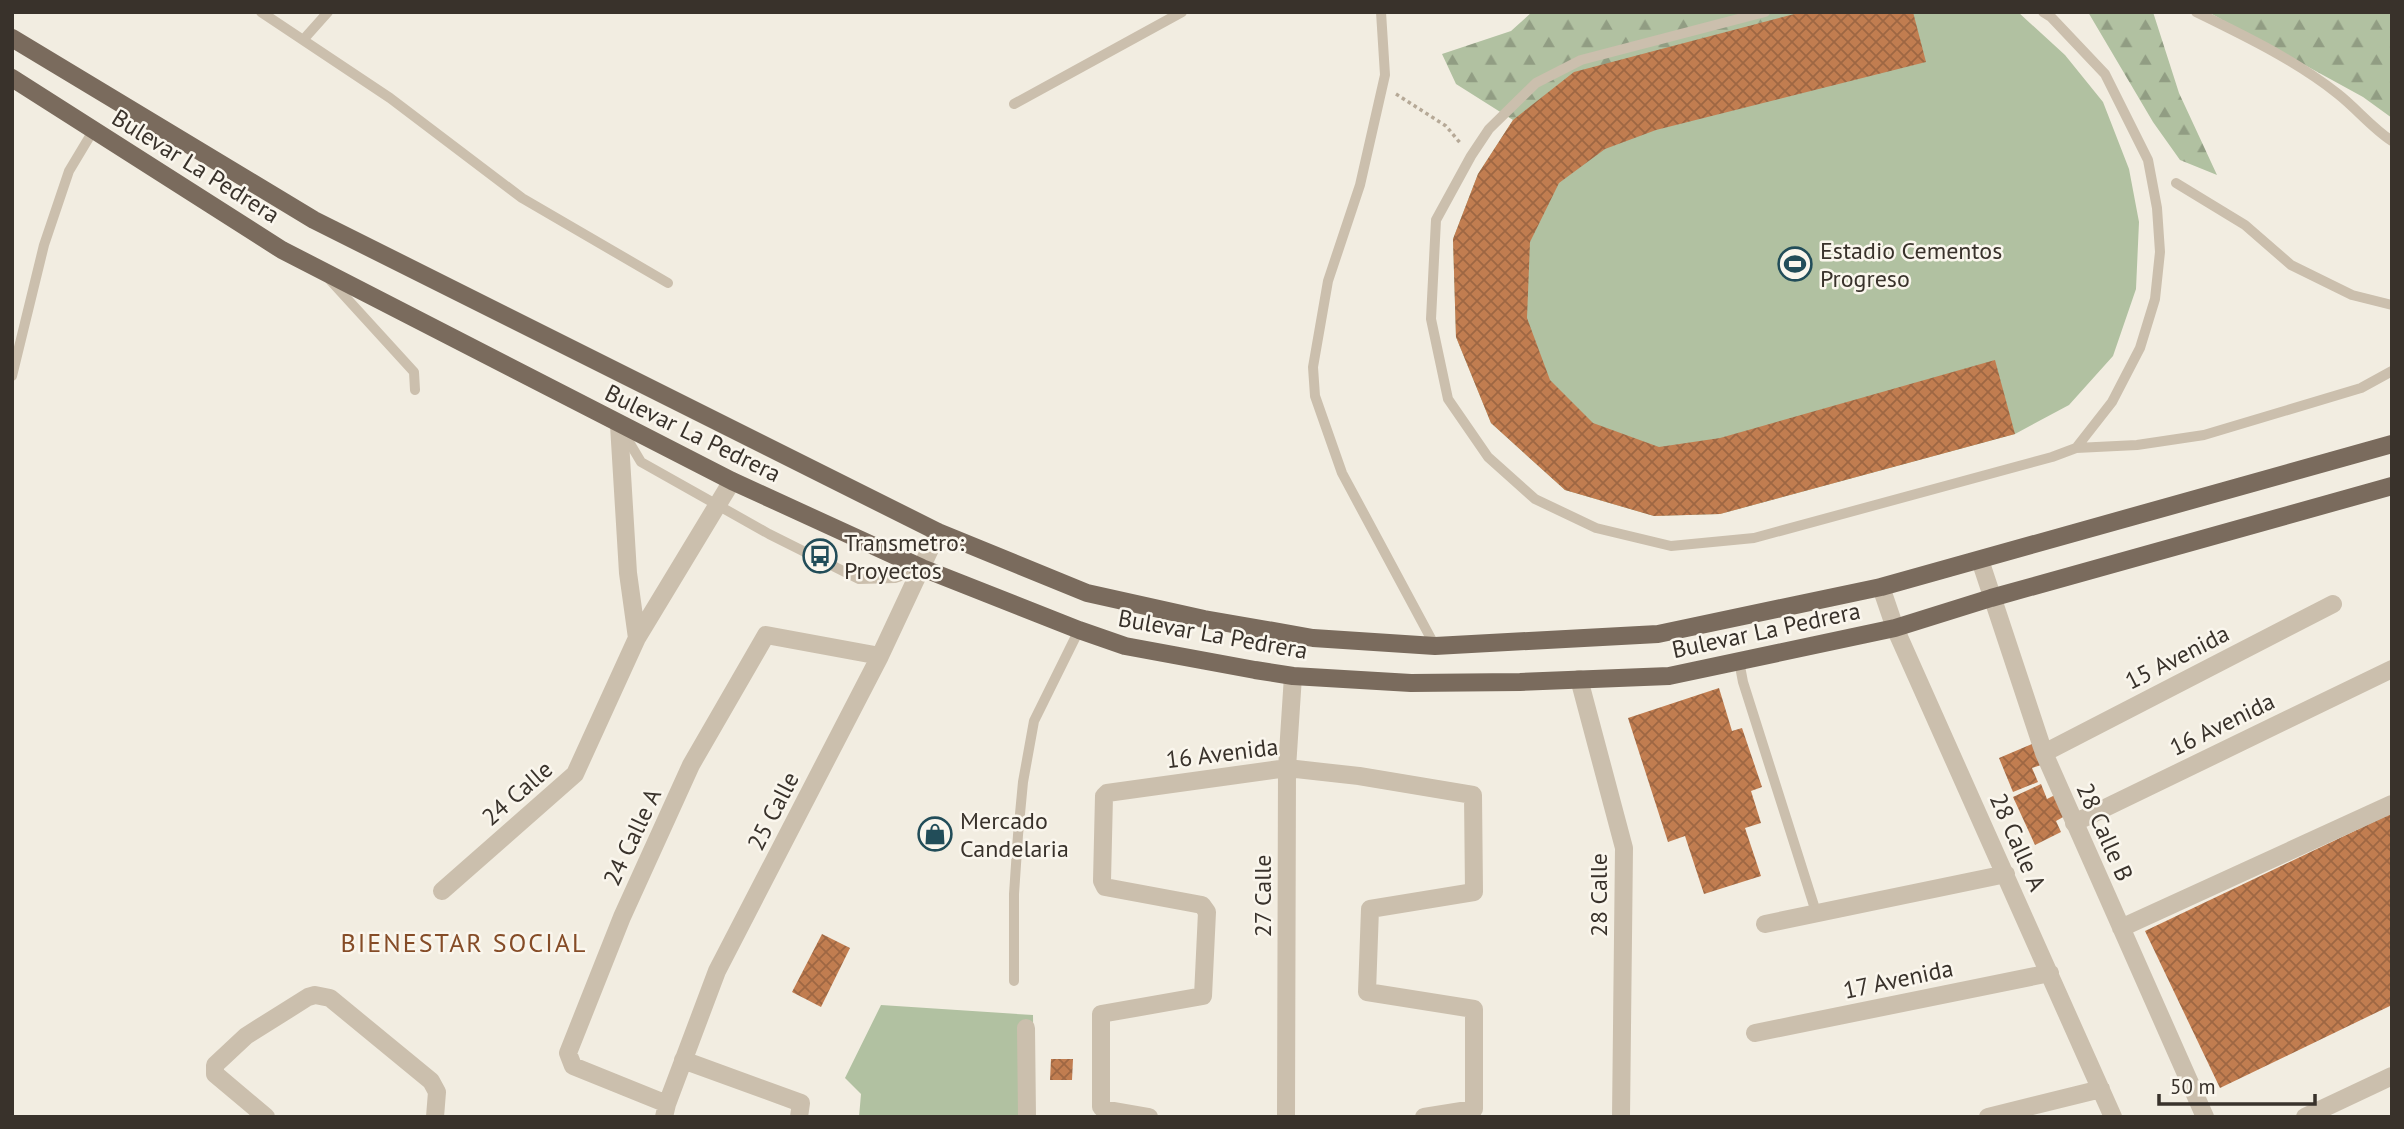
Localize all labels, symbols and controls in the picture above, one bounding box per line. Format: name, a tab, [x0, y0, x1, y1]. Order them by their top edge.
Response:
street label: Bulevar La Pedrera	[106, 102, 286, 230]
place label: Estadio Cementos Progreso	[1820, 235, 2002, 294]
sports icon: Estadio Cementos Progreso	[1776, 245, 1814, 283]
street label: Bulevar La Pedrera	[600, 377, 786, 489]
place label: Transmetro: Proyectos	[844, 527, 964, 586]
bus stop icon: Transmetro: Proyectos	[801, 537, 839, 575]
street label: Bulevar La Pedrera	[1669, 595, 1863, 665]
street label: Bulevar La Pedrera	[1116, 602, 1310, 666]
street label: 15 Avenida	[2120, 618, 2234, 696]
street label: 16 Avenida	[2164, 685, 2280, 763]
street label: 16 Avenida	[1164, 731, 1280, 775]
street label: 24 Calle	[475, 754, 559, 832]
street label: 25 Calle	[740, 767, 806, 855]
street label: 28 Calle B	[2070, 778, 2140, 886]
street label: 24 Calle A	[596, 783, 668, 891]
street label: 28 Calle A	[1983, 788, 2053, 896]
place label: Mercado Candelaria	[960, 805, 1069, 864]
shop icon: Mercado Candelaria	[916, 815, 954, 853]
street label: 28 Calle	[1583, 853, 1614, 937]
street label: 27 Calle	[1247, 855, 1278, 937]
district label: BIENESTAR SOCIAL	[341, 926, 587, 959]
street label: 17 Avenida	[1840, 952, 1956, 1006]
scale bar	[2159, 1062, 2315, 1106]
text: 50 m	[2170, 1073, 2216, 1100]

